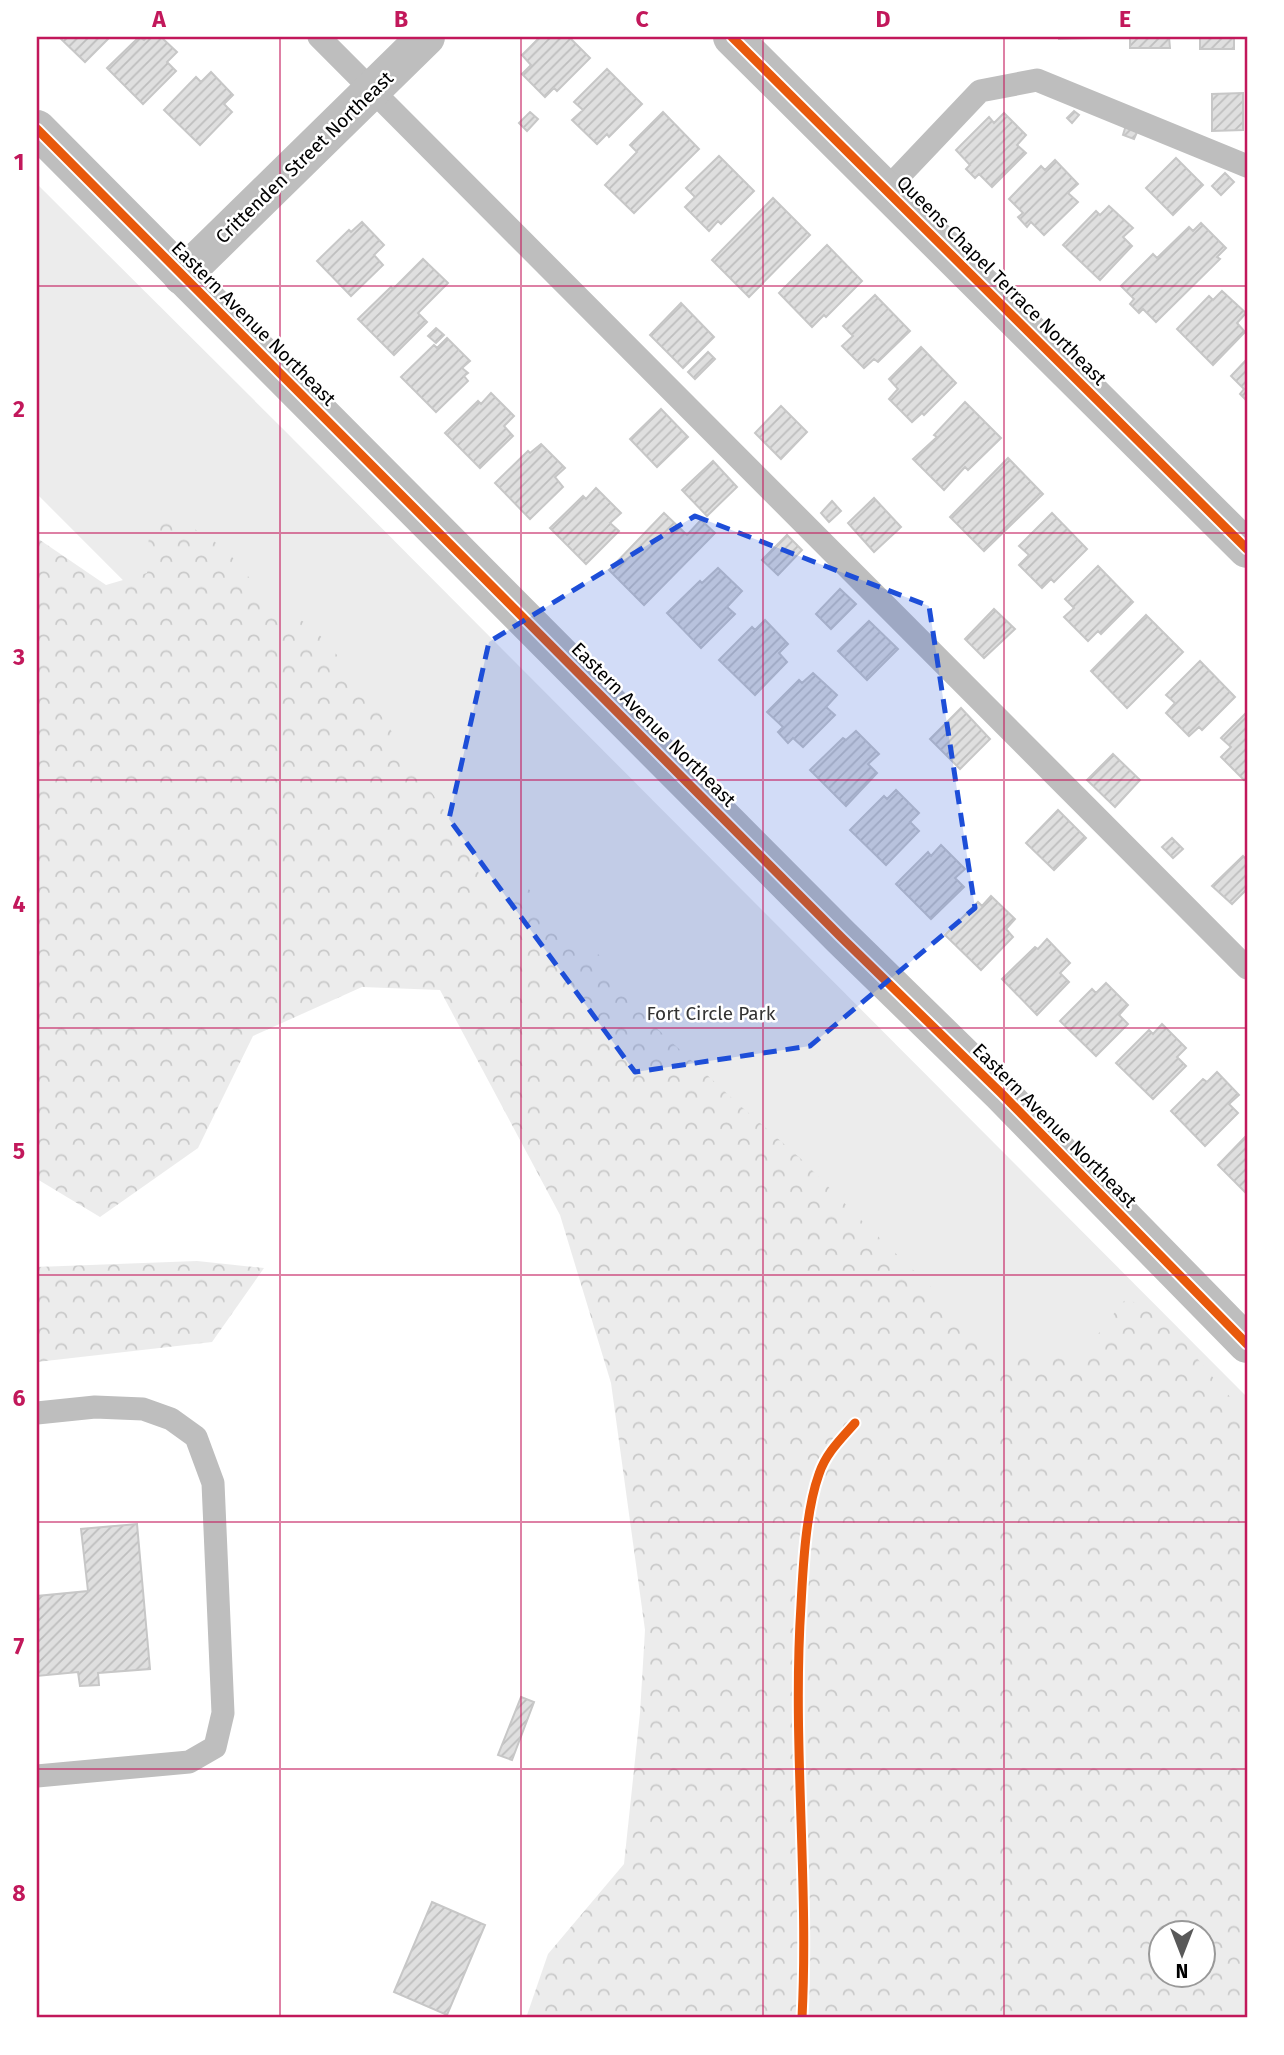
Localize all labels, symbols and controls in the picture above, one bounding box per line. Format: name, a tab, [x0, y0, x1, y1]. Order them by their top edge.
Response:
text: A	[151, 5, 166, 33]
text: B	[394, 5, 408, 33]
text: C	[635, 5, 649, 33]
text: D	[876, 5, 891, 33]
text: E	[1119, 5, 1131, 33]
street label: Crittenden Street Northeast	[211, 66, 398, 248]
text: 1	[14, 148, 24, 176]
street label: Queens Chapel Terrace Northeast	[892, 171, 1111, 390]
street label: Eastern Avenue Northeast	[167, 236, 341, 410]
text: 2	[13, 395, 25, 423]
street label: Eastern Avenue Northeast	[567, 637, 741, 811]
text: 3	[12, 643, 25, 671]
text: 4	[13, 890, 26, 918]
park label: Fort Circle Park	[646, 1002, 776, 1025]
street label: Eastern Avenue Northeast	[968, 1038, 1142, 1212]
text: 5	[13, 1137, 25, 1165]
text: 6	[13, 1384, 26, 1412]
text: 7	[14, 1632, 25, 1660]
text: 8	[12, 1879, 26, 1907]
north arrow	[1148, 1918, 1218, 1988]
text: N	[1176, 1959, 1188, 1982]

